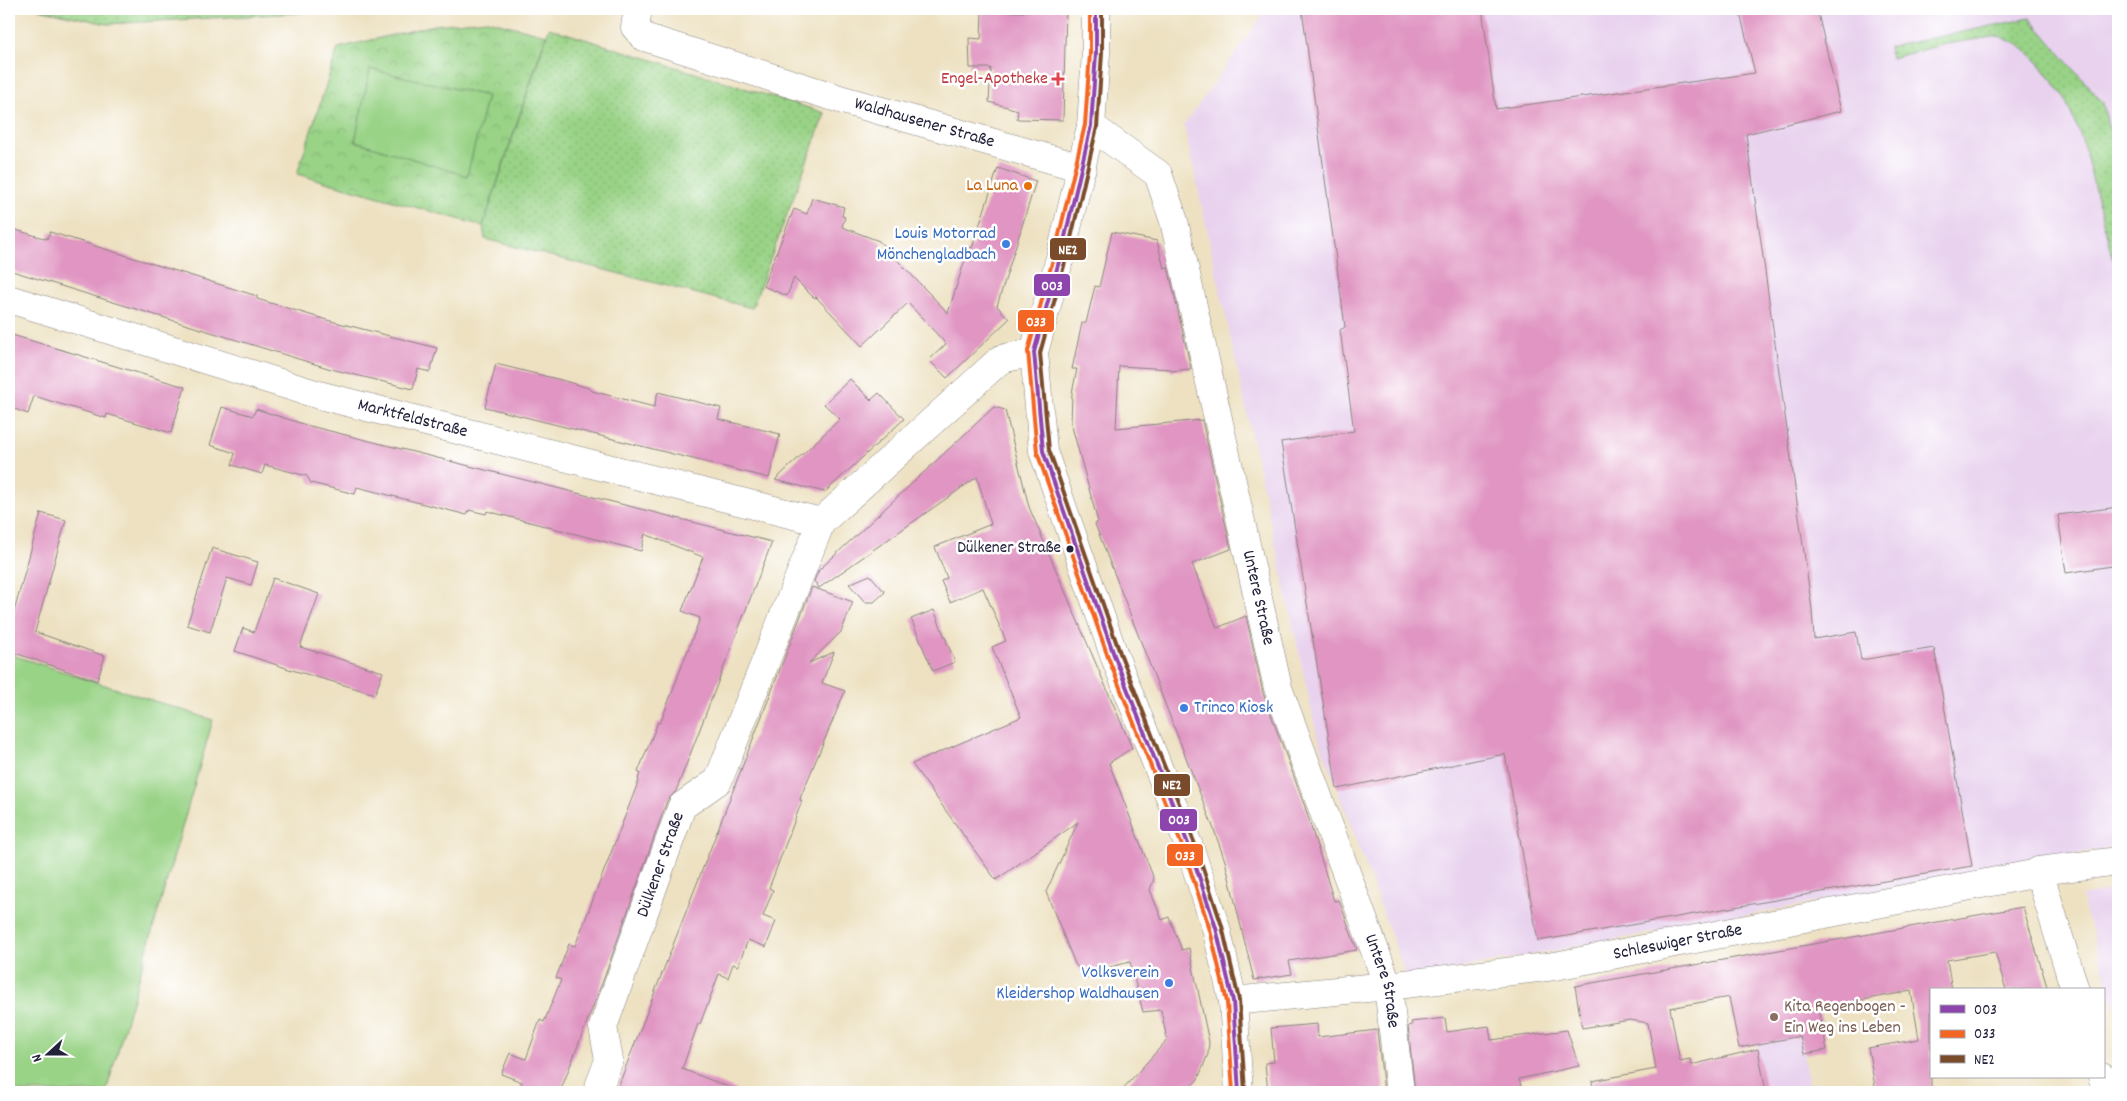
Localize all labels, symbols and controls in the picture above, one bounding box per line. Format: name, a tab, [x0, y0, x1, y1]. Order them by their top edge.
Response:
place label: Engel-Apotheke	[941, 67, 1048, 92]
marker: Engel-Apotheke	[1052, 73, 1064, 85]
street label: Waldhausener Straße	[851, 91, 997, 155]
place label: La Luna	[966, 174, 1019, 199]
marker: La Luna	[1022, 180, 1034, 192]
place label: Louis Motorrad Mönchengladbach	[877, 222, 996, 268]
line badge: NE2	[1049, 237, 1087, 261]
marker: Louis Motorrad Mönchengladbach	[1000, 238, 1012, 250]
text: NE2	[1058, 241, 1078, 261]
line badge: 003	[1033, 273, 1071, 297]
text: 003	[1041, 277, 1063, 297]
line badge: 033	[1017, 309, 1055, 333]
text: 033	[1026, 313, 1046, 333]
street label: Marktfeldstraße	[355, 393, 470, 445]
place label: Dülkener Straße	[957, 537, 1061, 561]
marker: Dülkener Straße	[1065, 544, 1075, 554]
street label: Untere Straße	[1235, 548, 1281, 648]
place label: Trinco Kiosk	[1194, 696, 1273, 721]
marker: Trinco Kiosk	[1178, 702, 1190, 714]
line badge: NE2	[1153, 773, 1191, 797]
text: NE2	[1162, 776, 1182, 796]
line badge: 003	[1159, 808, 1198, 832]
street label: Dülkener Straße	[631, 809, 691, 921]
text: 003	[1168, 811, 1190, 831]
line badge: 033	[1166, 843, 1204, 867]
text: 033	[1175, 847, 1195, 867]
street label: Schleswiger Straße	[1611, 918, 1745, 967]
street label: Untere Straße	[1357, 931, 1405, 1029]
place label: Volksverein Kleidershop Waldhausen	[996, 961, 1159, 1007]
marker: Volksverein Kleidershop Waldhausen	[1163, 977, 1175, 989]
legend	[1930, 988, 2104, 1078]
place label: Kita Regenbogen - Ein Weg ins Leben	[1784, 995, 1906, 1041]
text: 003	[1974, 1000, 1997, 1022]
marker: Kita Regenbogen - Ein Weg ins Leben	[1768, 1011, 1780, 1023]
text: 033	[1974, 1024, 1996, 1046]
north arrow	[22, 1028, 72, 1078]
text: NE2	[1974, 1050, 1995, 1072]
text: N	[27, 1051, 48, 1065]

